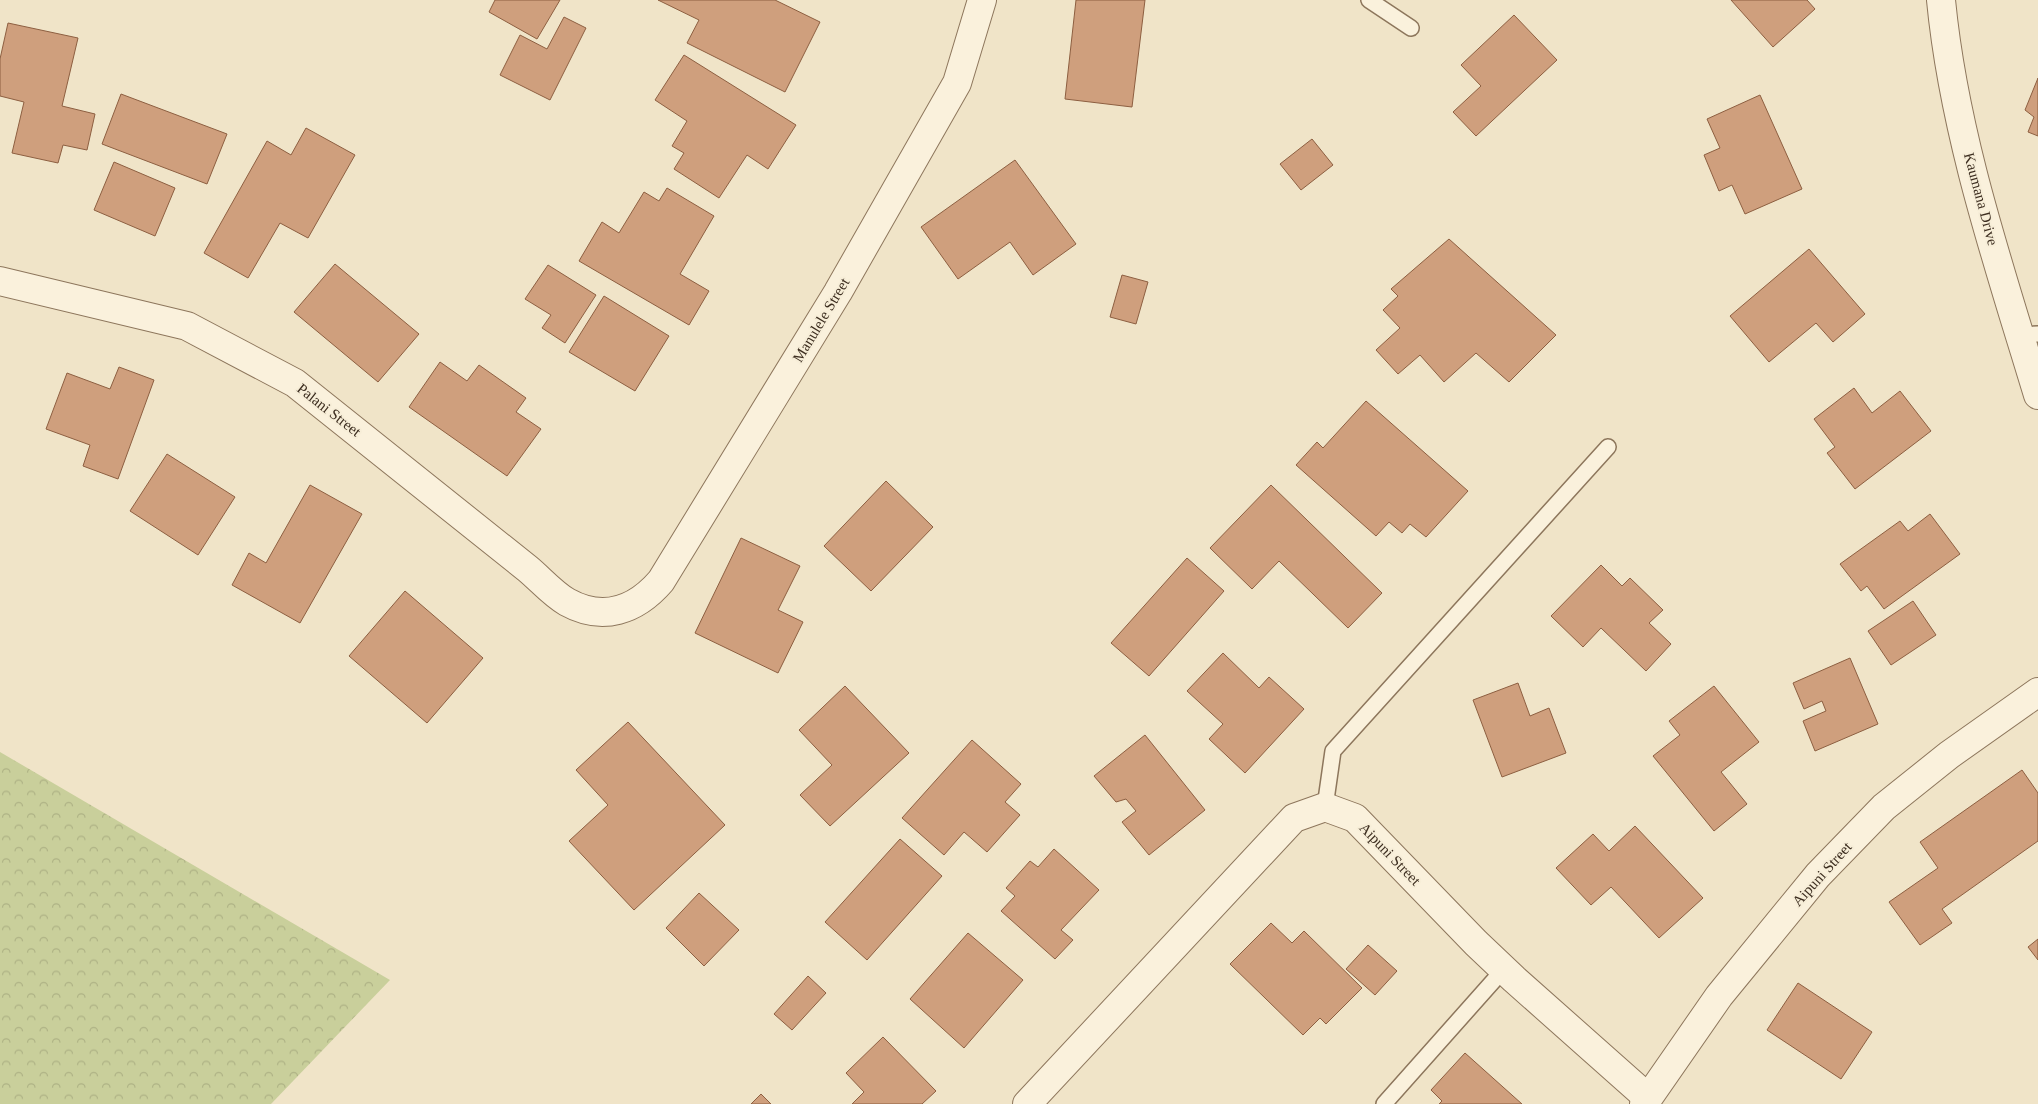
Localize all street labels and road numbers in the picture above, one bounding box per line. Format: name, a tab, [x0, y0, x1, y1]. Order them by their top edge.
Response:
street label: Kaumana Drive	[1961, 151, 2001, 247]
street label: Manulele Street	[790, 274, 853, 365]
street label: Palani Street	[294, 380, 365, 440]
street label: Aipuni Street	[1356, 820, 1424, 889]
street label: Aipuni Street	[1789, 838, 1855, 909]

